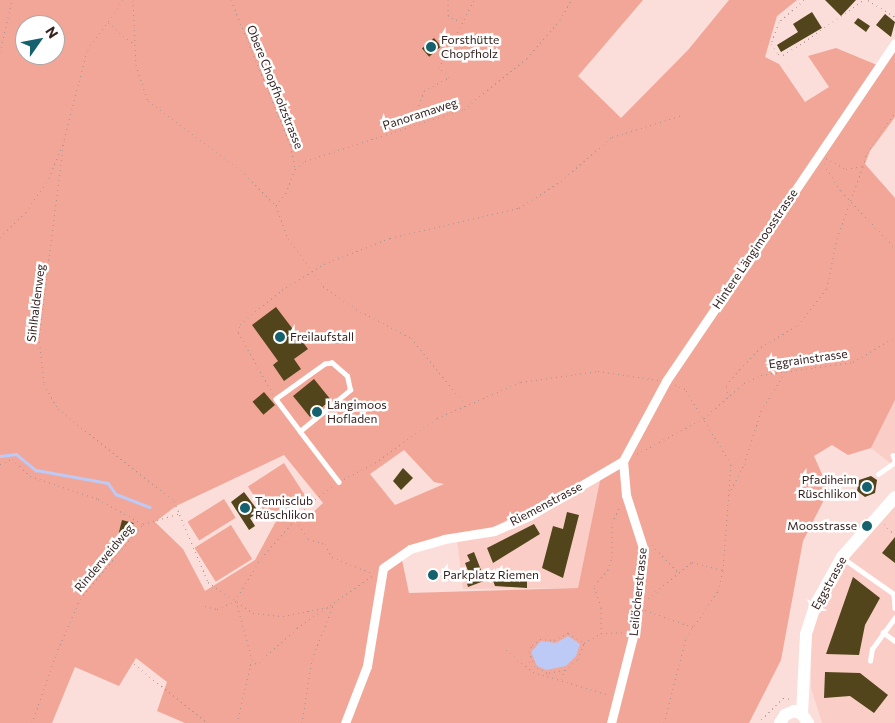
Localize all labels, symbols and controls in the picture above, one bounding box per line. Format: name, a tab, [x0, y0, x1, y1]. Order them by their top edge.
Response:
north arrow	[15, 15, 65, 65]
text: N	[42, 23, 62, 41]
street label: Obere Chopfholzstrasse	[244, 23, 306, 151]
place label: Forsthütte Chopfholz	[441, 33, 499, 61]
marker: Forsthütte Chopfholz	[425, 41, 437, 53]
street label: Panoramaweg	[381, 95, 459, 133]
street label: Hintere Längimoosstrasse	[709, 186, 801, 312]
street label: Sihlhaldenweg	[24, 263, 48, 343]
place label: Freilaufstall	[290, 330, 354, 344]
marker: Freilaufstall	[274, 331, 286, 343]
street label: Eggrainstrasse	[768, 346, 848, 372]
place label: Längimoos Hofladen	[327, 398, 387, 426]
marker: Längimoos Hofladen	[311, 406, 323, 418]
place label: Pfadiheim Rüschlikon	[798, 473, 857, 501]
street label: Riemenstrasse	[507, 479, 585, 529]
marker: Pfadiheim Rüschlikon	[861, 481, 873, 493]
place label: Tennisclub Rüschlikon	[255, 494, 314, 522]
marker: Tennisclub Rüschlikon	[239, 502, 251, 514]
place label: Moosstrasse	[787, 519, 857, 533]
marker: Moosstrasse	[861, 520, 873, 532]
street label: Rinderweidweg	[71, 521, 137, 595]
street label: Leilöcherstrasse	[626, 547, 650, 637]
street label: Eggstrasse	[808, 554, 850, 612]
place label: Parkplatz Riemen	[443, 568, 539, 582]
marker: Parkplatz Riemen	[427, 569, 439, 581]

